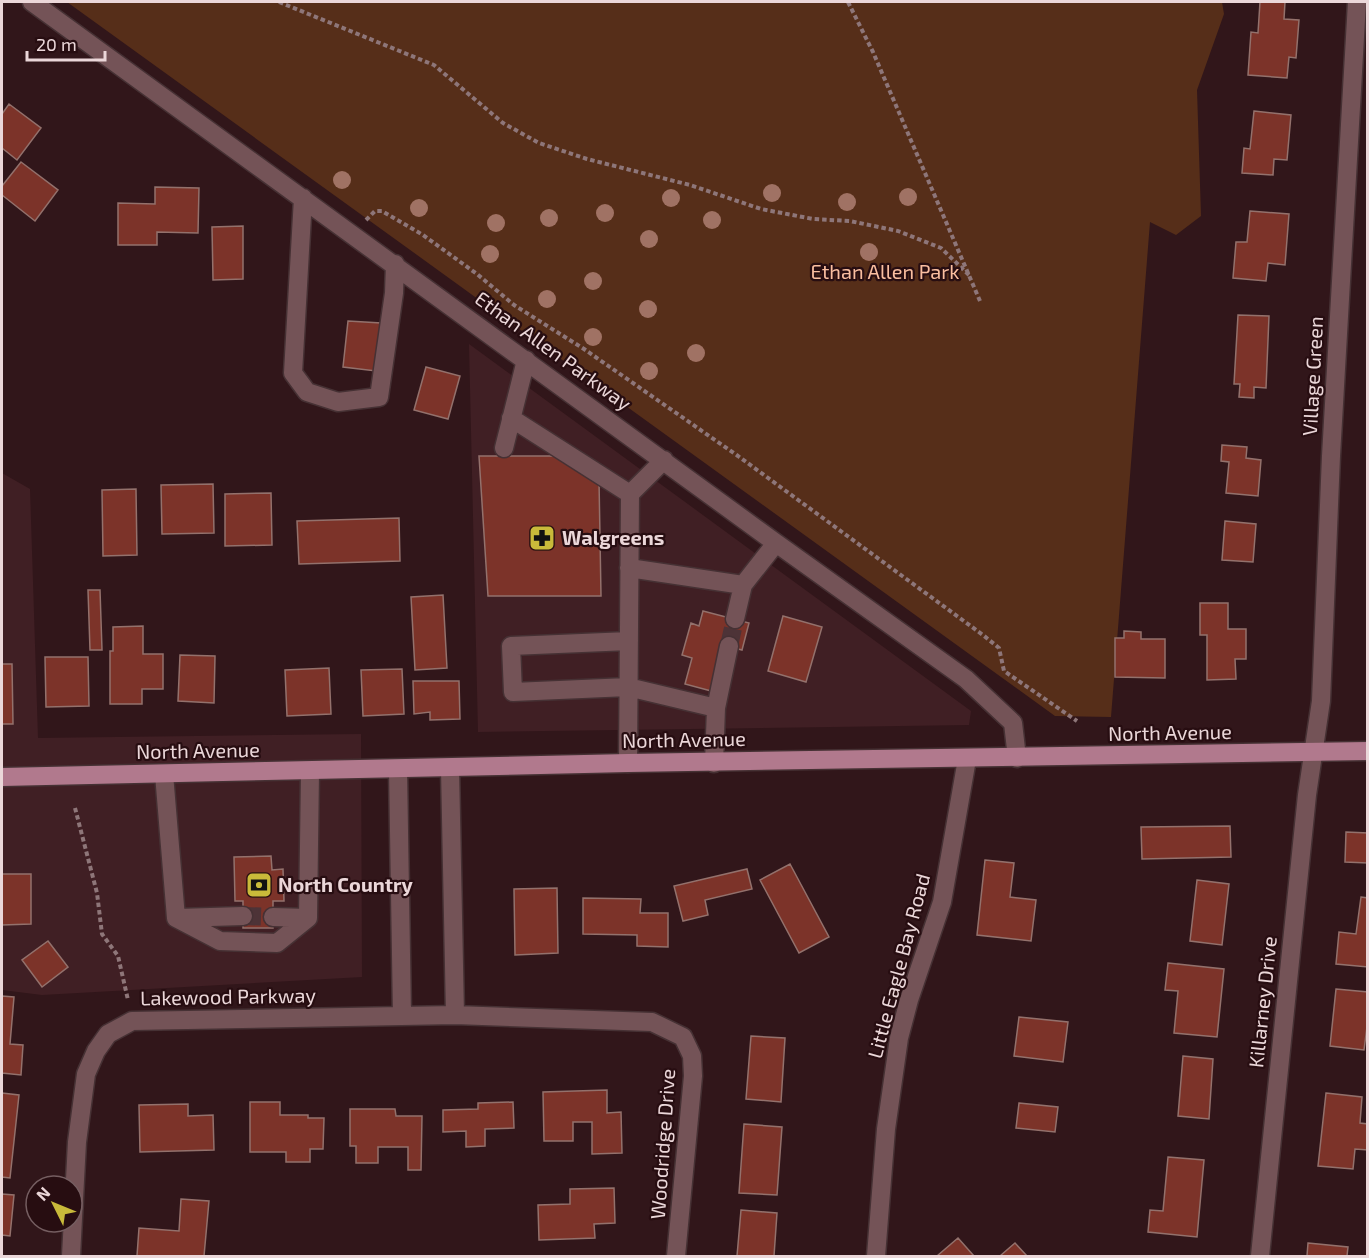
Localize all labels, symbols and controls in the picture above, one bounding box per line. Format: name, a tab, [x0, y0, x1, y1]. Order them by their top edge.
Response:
scale bar	[27, 24, 105, 62]
text: 20 m	[36, 33, 77, 55]
park label: Ethan Allen Park	[810, 259, 960, 283]
street label: Ethan Allen Parkway	[471, 286, 637, 415]
street label: Village Green	[1297, 316, 1327, 436]
pharmacy icon: Walgreens	[527, 523, 557, 553]
place label: Walgreens	[562, 525, 664, 549]
street label: North Avenue	[1108, 719, 1232, 745]
street label: North Avenue	[622, 726, 746, 752]
street label: North Avenue	[136, 737, 260, 763]
bank icon: North Country	[244, 870, 274, 900]
street label: Little Eagle Bay Road	[862, 871, 934, 1061]
place label: North Country	[278, 872, 413, 897]
street label: Killarney Drive	[1243, 935, 1281, 1069]
street label: Lakewood Parkway	[140, 982, 317, 1010]
street label: Woodridge Drive	[645, 1068, 679, 1220]
north arrow	[24, 1174, 84, 1234]
text: N	[32, 1183, 54, 1204]

